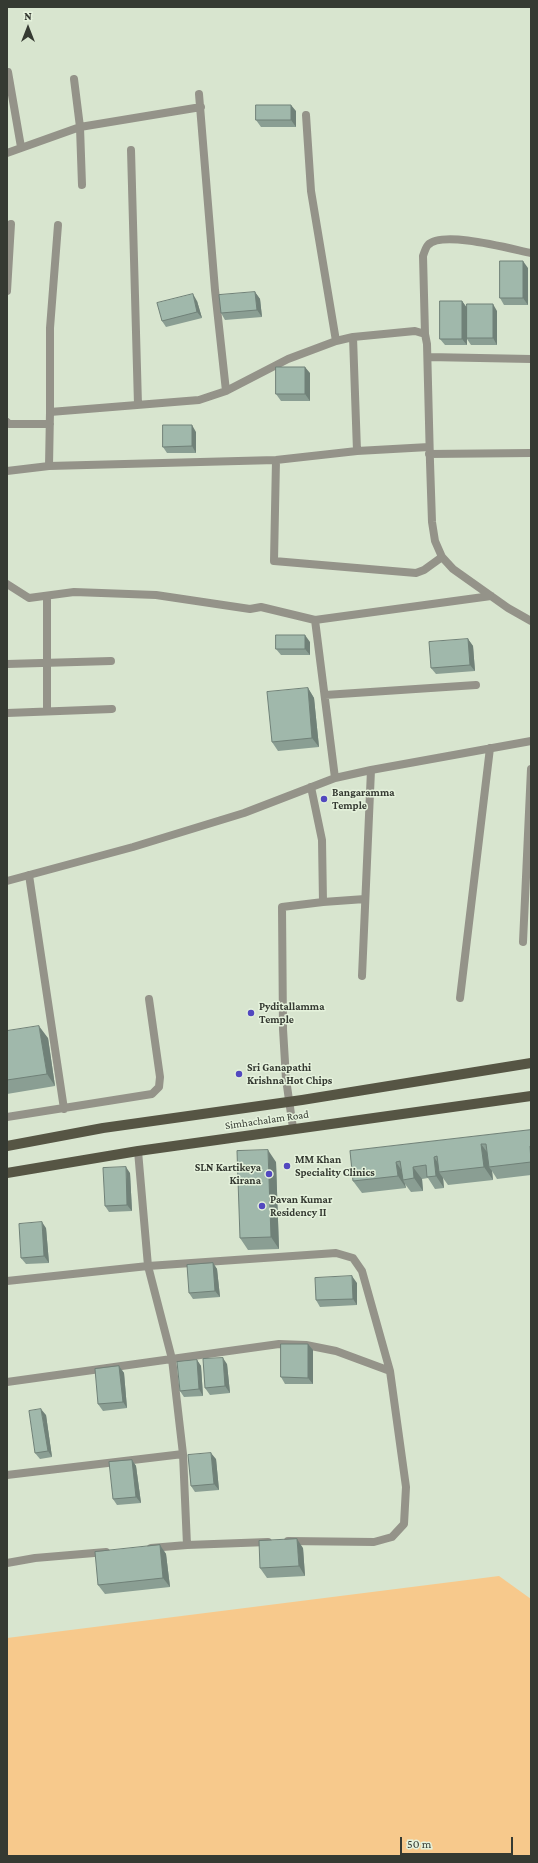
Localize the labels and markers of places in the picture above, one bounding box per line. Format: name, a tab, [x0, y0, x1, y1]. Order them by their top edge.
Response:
place label: Bangaramma Temple	[332, 786, 395, 812]
marker: Bangaramma Temple	[319, 794, 329, 804]
place label: Pyditallamma Temple	[259, 1000, 324, 1026]
marker: Pyditallamma Temple	[246, 1008, 256, 1018]
place label: Sri Ganapathi Krishna Hot Chips	[247, 1061, 332, 1087]
marker: Sri Ganapathi Krishna Hot Chips	[234, 1069, 244, 1079]
place label: MM Khan Speciality Clinics	[295, 1153, 375, 1179]
place label: SLN Kartikeya Kirana	[195, 1161, 261, 1187]
marker: MM Khan Speciality Clinics	[282, 1161, 292, 1171]
marker: SLN Kartikeya Kirana	[264, 1169, 274, 1179]
place label: Pavan Kumar Residency II	[270, 1193, 332, 1219]
marker: Pavan Kumar Residency II	[257, 1201, 267, 1211]

